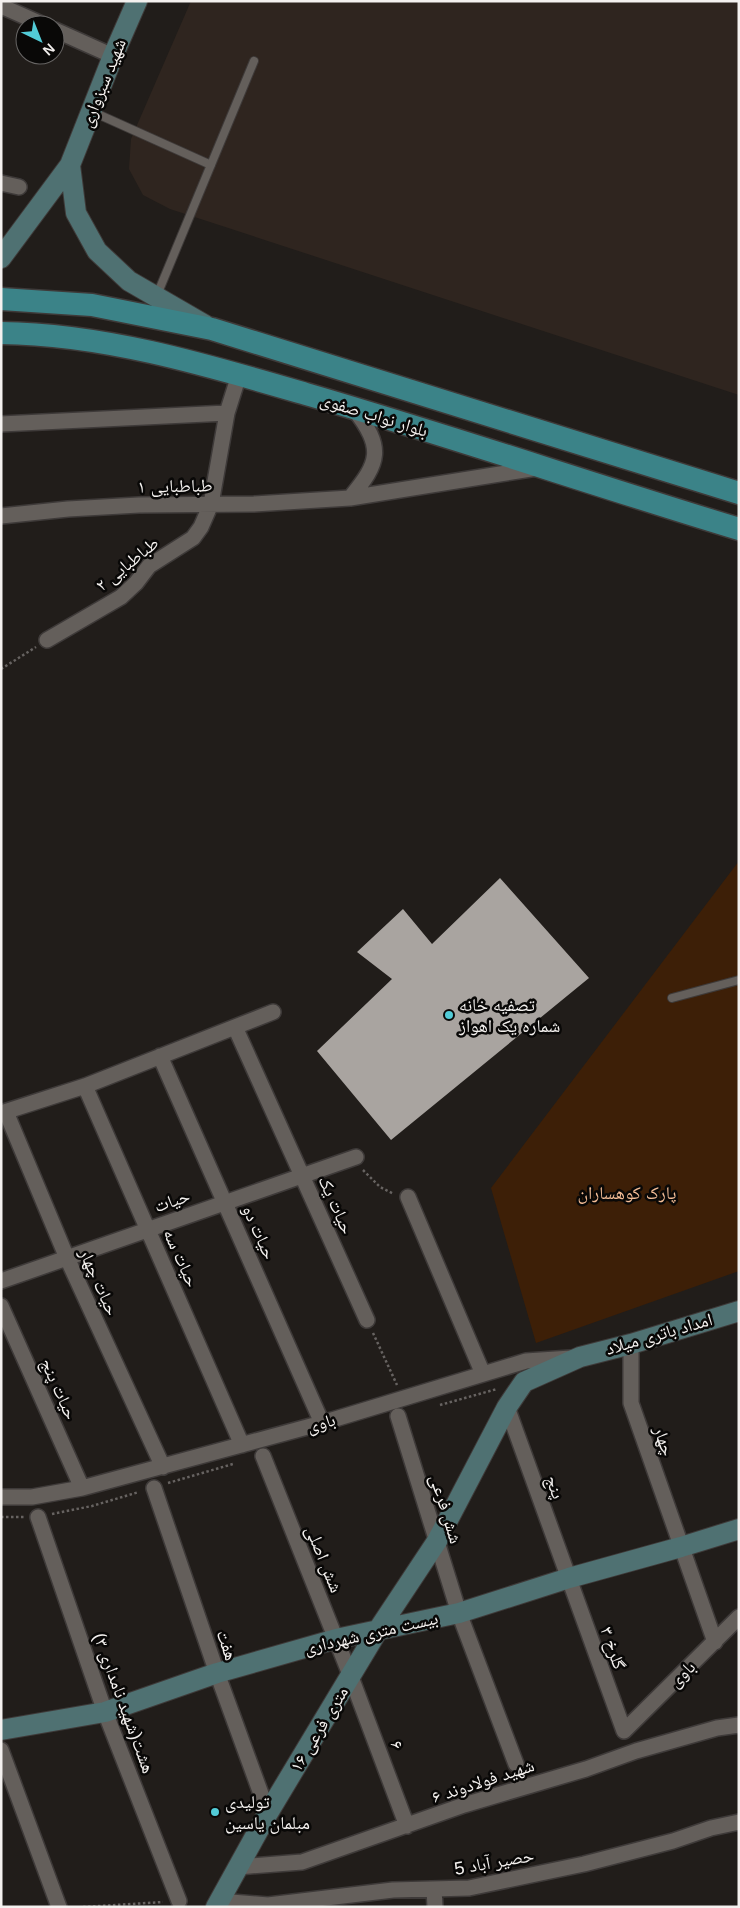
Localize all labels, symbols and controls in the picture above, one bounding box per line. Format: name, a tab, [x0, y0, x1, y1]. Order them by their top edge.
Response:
north arrow	[15, 15, 65, 65]
street label: شهید سبزواری	[76, 36, 131, 131]
text: N	[40, 40, 58, 59]
street label: بلوار نواب صفوی	[318, 389, 430, 442]
street label: طباطبایی ۱	[137, 475, 213, 498]
street label: طباطبایی ۲	[92, 533, 163, 596]
place label: تصفیه خانه شماره یک اهواز	[458, 995, 560, 1036]
marker: تصفیه خانه شماره یک اهواز	[443, 1009, 455, 1021]
street label: حیات یک	[314, 1173, 358, 1237]
park label: پارک کوهساران	[578, 1183, 676, 1204]
street label: حیات	[152, 1186, 193, 1217]
street label: حیات دو	[238, 1202, 280, 1262]
street label: حیات سه	[159, 1226, 203, 1290]
street label: حیات چهار	[74, 1245, 123, 1319]
street label: امداد باتری میلاد	[603, 1309, 715, 1360]
street label: حیات پنج	[35, 1355, 81, 1423]
street label: باوی	[304, 1409, 338, 1438]
street label: چهار	[649, 1423, 678, 1459]
street label: شش فرعی	[425, 1472, 466, 1546]
street label: پنج	[540, 1473, 568, 1502]
street label: شش اصلی	[301, 1523, 346, 1596]
street label: بیست متری شهرداری	[302, 1608, 440, 1659]
street label: گلرخ ۳	[595, 1624, 630, 1673]
street label: هفت	[213, 1627, 241, 1663]
street label: هشت(شهید نامداری ۳)	[88, 1630, 159, 1776]
street label: باوی	[665, 1657, 700, 1692]
street label: ۱۶ متری فرعی	[286, 1683, 353, 1776]
street label: ۶	[386, 1738, 408, 1752]
street label: شهید فولادوند ۶	[429, 1755, 537, 1807]
place label: تولیدی مبلمان یاسین	[225, 1792, 310, 1834]
marker: تولیدی مبلمان یاسین	[209, 1806, 221, 1818]
street label: حصیر آباد 5	[453, 1845, 535, 1879]

